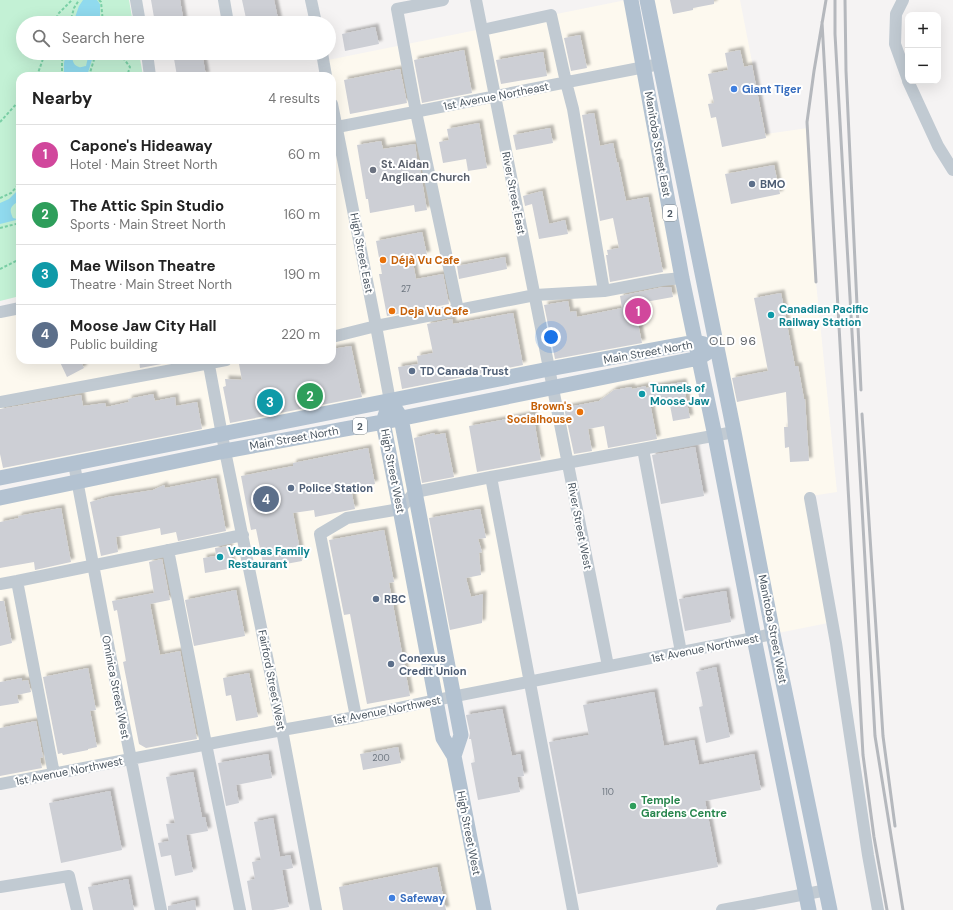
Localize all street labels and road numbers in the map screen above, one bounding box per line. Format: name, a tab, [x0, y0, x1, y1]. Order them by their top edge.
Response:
street label: 1st Avenue Northeast	[442, 79, 550, 113]
street label: Manitoba Street East	[642, 90, 674, 198]
street label: River Street East	[499, 151, 529, 235]
road number: 2	[663, 205, 677, 221]
street label: High Street East	[347, 212, 377, 294]
street label: Main Street North	[602, 337, 694, 367]
road number: 2	[353, 418, 367, 434]
street label: Main Street North	[248, 423, 340, 453]
street label: High Street West	[378, 428, 408, 514]
street label: River Street West	[565, 481, 595, 571]
street label: Manitoba Street West	[756, 573, 790, 685]
street label: Fairford Street West	[255, 629, 289, 731]
street label: 1st Avenue Northwest	[650, 631, 760, 665]
street label: Ominica Street West	[99, 634, 133, 740]
street label: 1st Avenue Northwest	[332, 693, 442, 727]
street label: 1st Avenue Northwest	[14, 754, 124, 788]
street label: High Street West	[454, 790, 484, 876]

